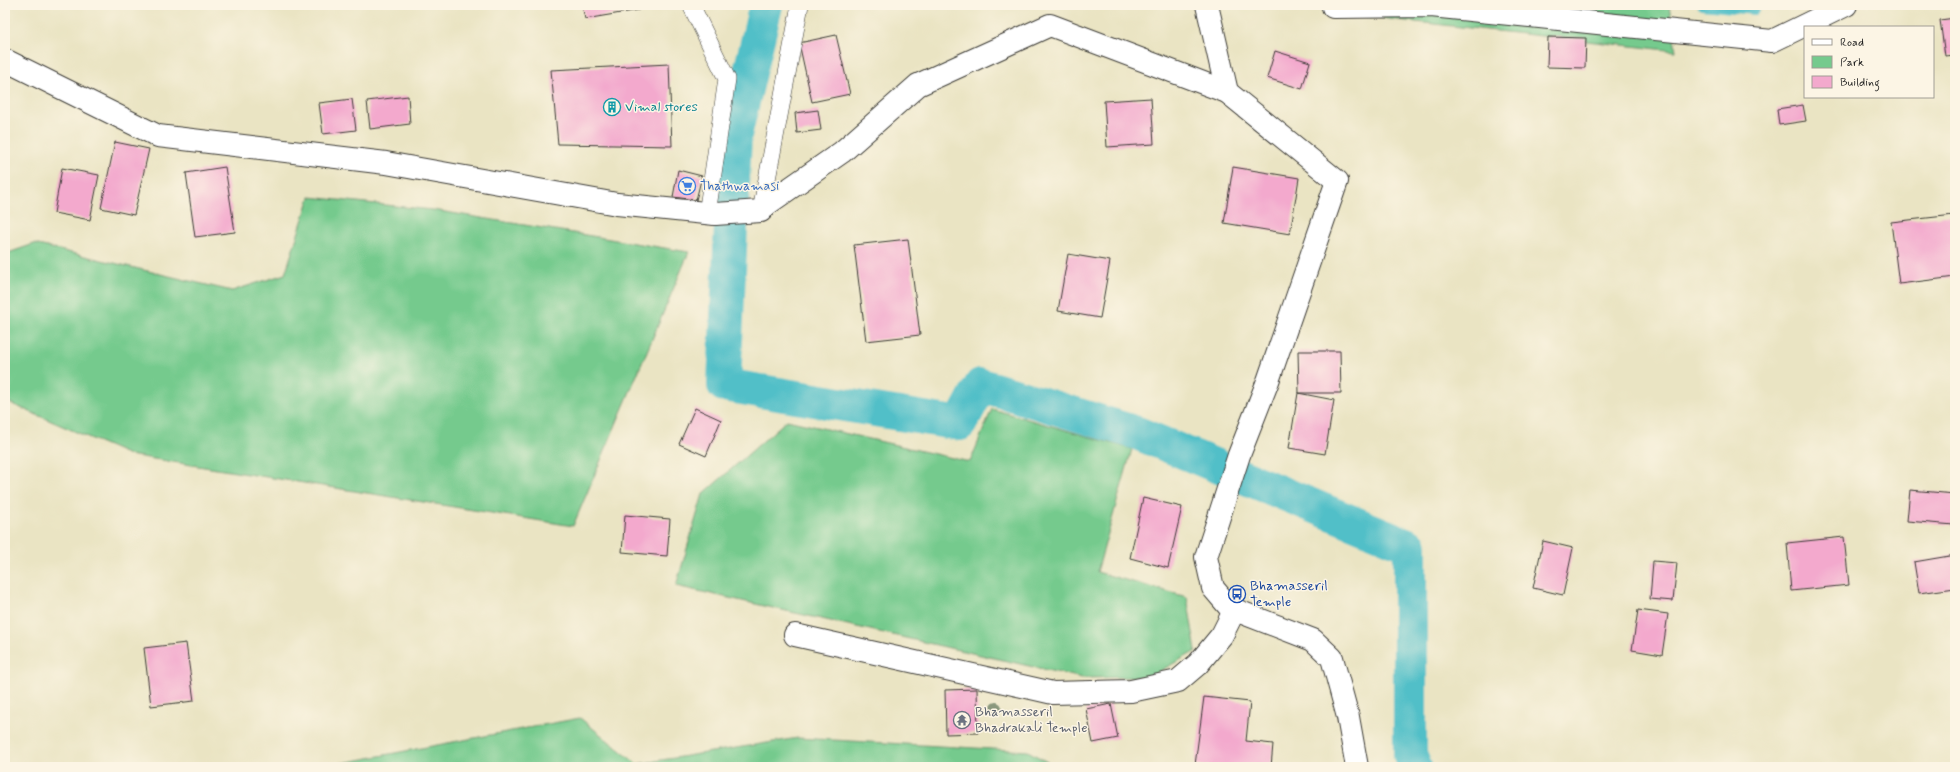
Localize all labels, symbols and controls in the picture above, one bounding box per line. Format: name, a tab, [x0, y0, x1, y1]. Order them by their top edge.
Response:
legend	[1804, 26, 1934, 98]
text: Road	[1840, 35, 1864, 51]
text: Park	[1840, 55, 1864, 71]
text: Building	[1840, 75, 1880, 92]
building icon: Vimal stores	[602, 97, 622, 117]
place label: Vimal stores	[625, 98, 698, 116]
supermarket icon: Thathwamasi	[677, 176, 697, 196]
place label: Thathwamasi	[700, 177, 779, 195]
place label: Bhamasseril Temple	[1250, 577, 1328, 611]
bus stop icon: Bhamasseril Temple	[1227, 584, 1247, 604]
place label: Bhamasseril Bhadrakali Temple	[975, 703, 1088, 737]
temple icon: Bhamasseril Bhadrakali Temple	[952, 710, 972, 730]

